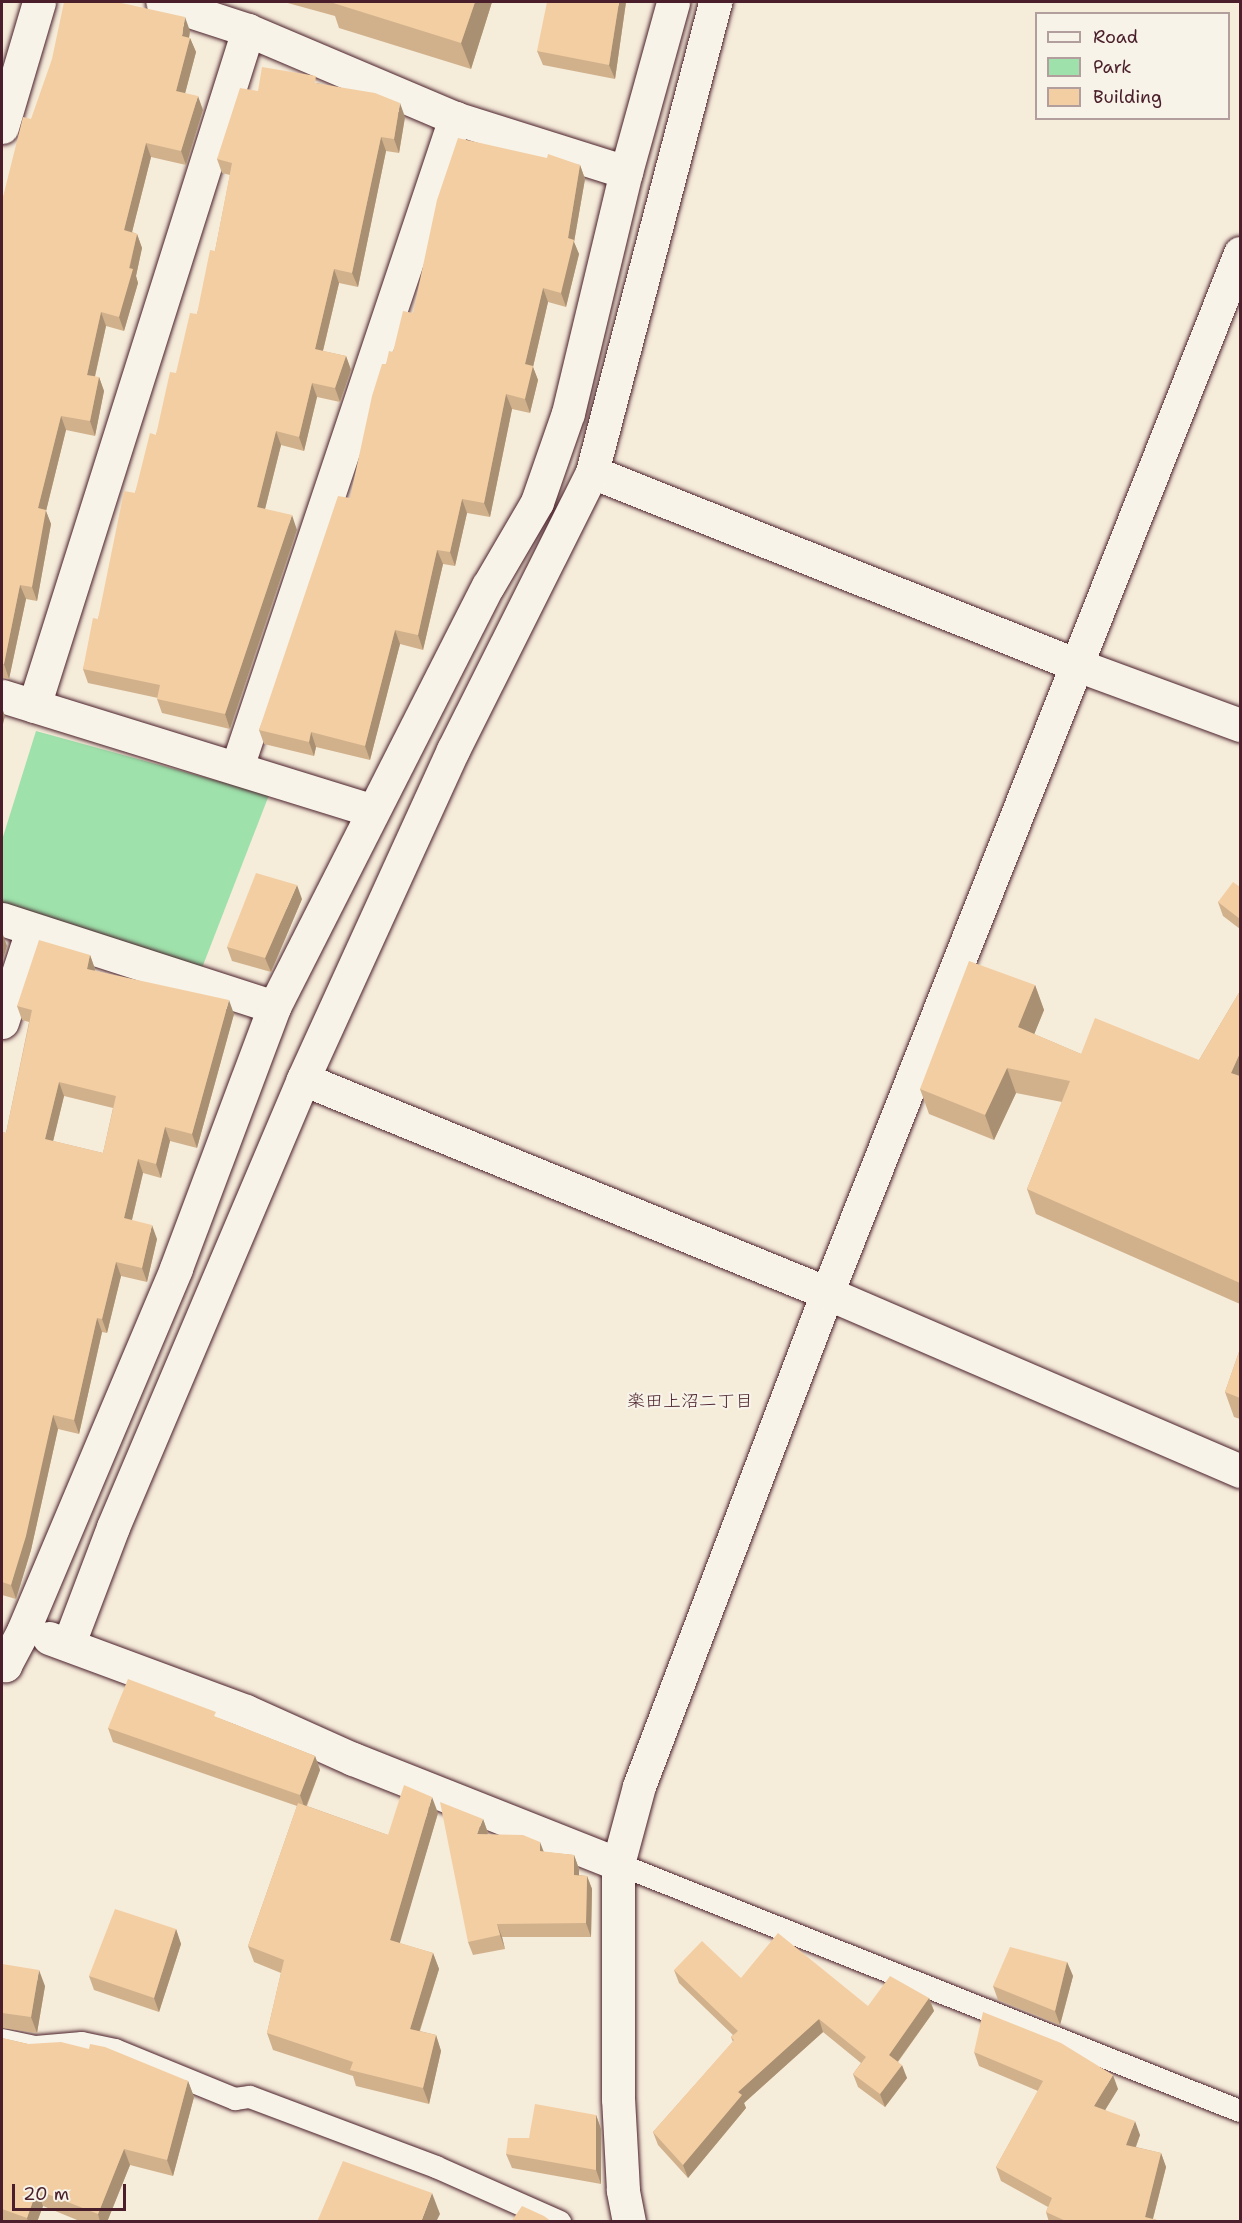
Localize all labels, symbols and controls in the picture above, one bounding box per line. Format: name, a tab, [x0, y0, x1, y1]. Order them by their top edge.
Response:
legend	[1035, 12, 1230, 120]
text: Road	[1093, 25, 1138, 49]
text: Park	[1093, 55, 1132, 79]
text: Building	[1093, 85, 1162, 109]
district label: 楽田上沼二丁目	[627, 1390, 753, 1412]
scale bar	[15, 2172, 129, 2210]
text: 20 m	[23, 2182, 69, 2206]

